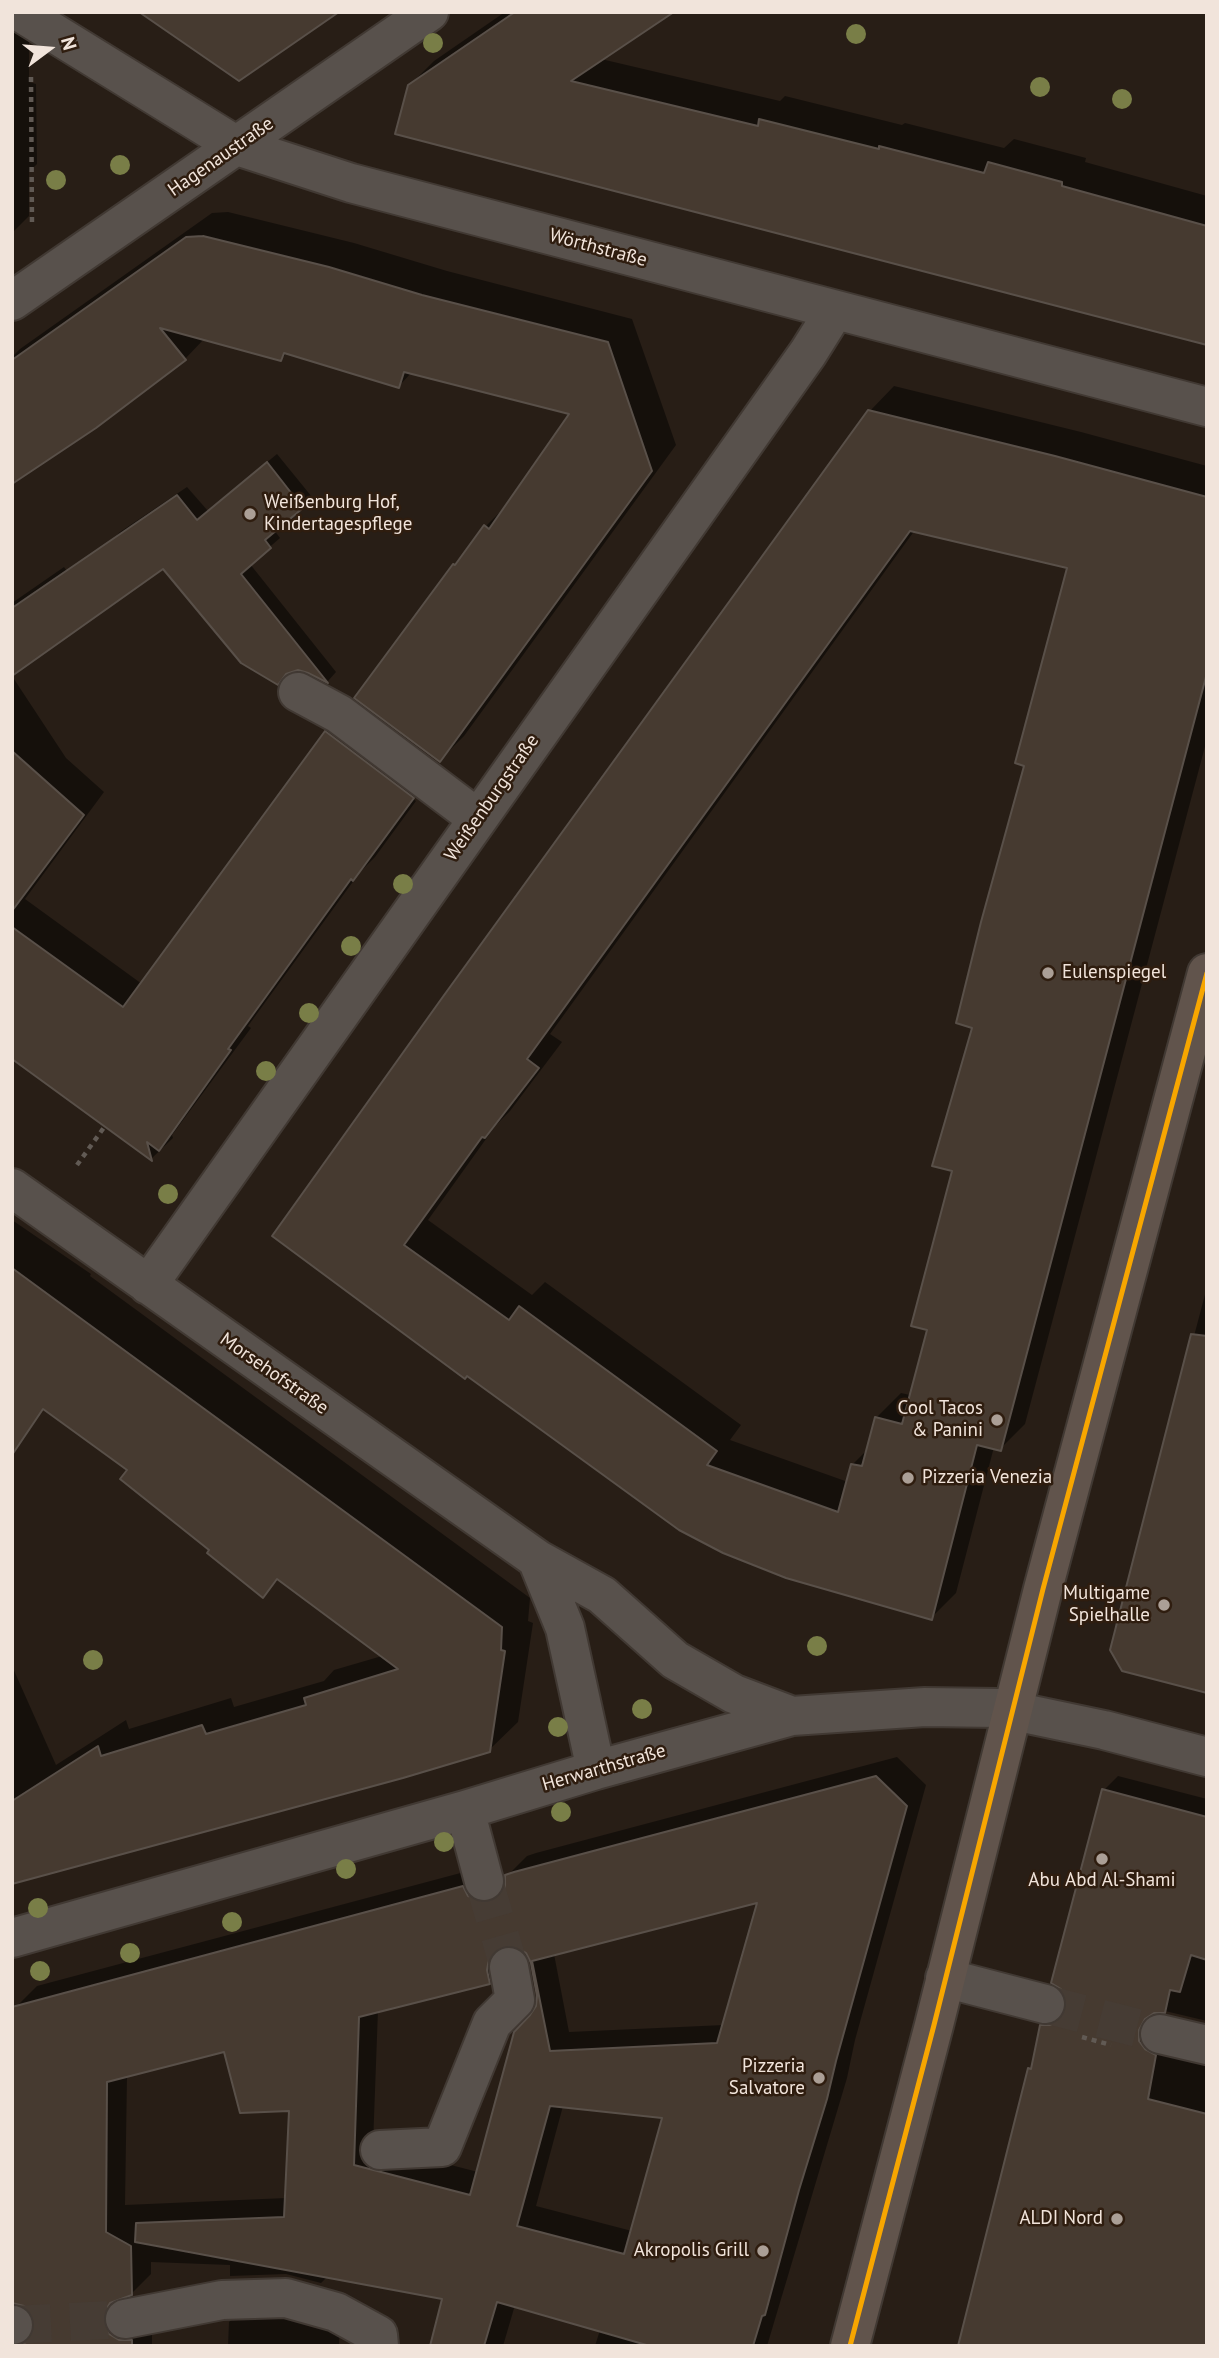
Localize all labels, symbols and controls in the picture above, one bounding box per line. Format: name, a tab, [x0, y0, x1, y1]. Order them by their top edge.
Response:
north arrow	[14, 14, 84, 84]
text: N	[56, 34, 82, 53]
street label: Hagenaustraße	[164, 112, 278, 202]
street label: Wörthstraße	[547, 224, 649, 272]
place label: Weißenburg Hof, Kindertagespflege	[264, 492, 412, 536]
marker: Weißenburg Hof, Kindertagespflege	[242, 506, 258, 522]
street label: Weißenburgstraße	[440, 730, 544, 866]
place label: Eulenspiegel	[1062, 962, 1166, 984]
marker: Eulenspiegel	[1040, 965, 1056, 981]
street label: Morsehofstraße	[215, 1328, 333, 1420]
place label: Cool Tacos & Panini	[898, 1398, 983, 1442]
marker: Cool Tacos & Panini	[989, 1412, 1005, 1428]
place label: Pizzeria Venezia	[922, 1467, 1052, 1489]
marker: Pizzeria Venezia	[900, 1470, 916, 1486]
place label: Multigame Spielhalle	[1063, 1583, 1150, 1627]
marker: Multigame Spielhalle	[1156, 1597, 1172, 1613]
street label: Herwarthstraße	[540, 1739, 668, 1797]
marker: Abu Abd Al-Shami	[1094, 1851, 1110, 1867]
place label: Abu Abd Al-Shami	[1028, 1870, 1176, 1892]
place label: Pizzeria Salvatore	[729, 2056, 805, 2100]
marker: Pizzeria Salvatore	[811, 2070, 827, 2086]
place label: ALDI Nord	[1019, 2208, 1103, 2230]
marker: ALDI Nord	[1109, 2211, 1125, 2227]
place label: Akropolis Grill	[634, 2240, 749, 2262]
marker: Akropolis Grill	[755, 2243, 771, 2259]

